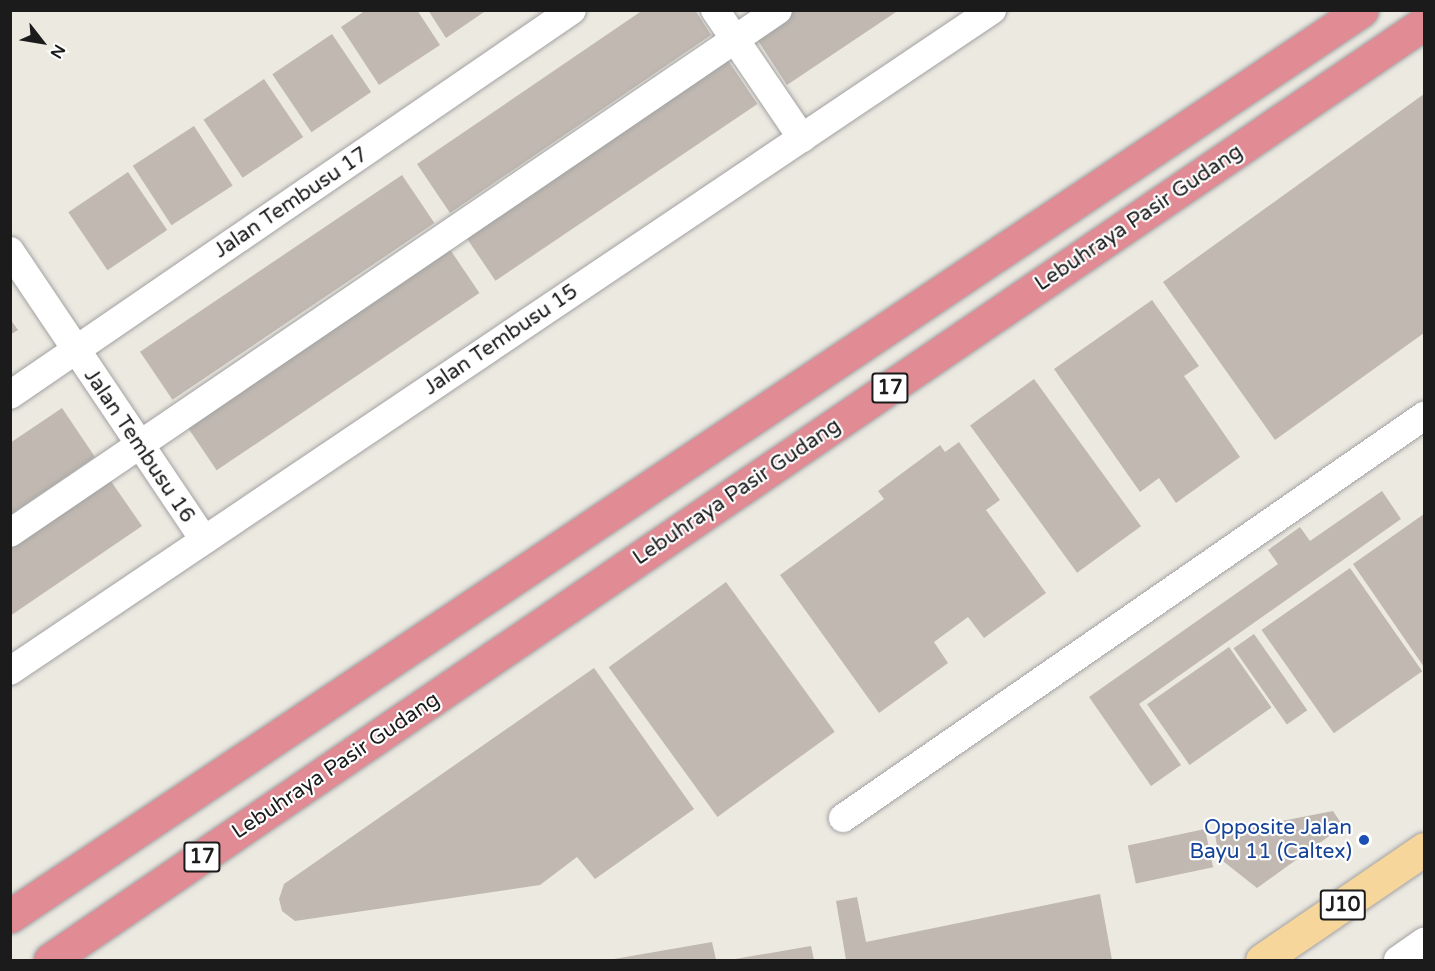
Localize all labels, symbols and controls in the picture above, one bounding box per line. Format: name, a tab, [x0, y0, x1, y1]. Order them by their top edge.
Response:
north arrow	[12, 12, 72, 72]
text: N	[46, 41, 69, 62]
street label: Lebuhraya Pasir Gudang	[1030, 139, 1248, 297]
street label: Jalan Tembusu 17	[209, 142, 373, 264]
street label: Jalan Tembusu 15	[419, 279, 583, 401]
street label: Jalan Tembusu 16	[78, 364, 200, 528]
road number: 17	[870, 371, 910, 405]
street label: Lebuhraya Pasir Gudang	[628, 413, 846, 571]
street label: Lebuhraya Pasir Gudang	[227, 687, 445, 845]
place label: Opposite Jalan Bayu 11 (Caltex)	[1189, 815, 1352, 865]
marker: Opposite Jalan Bayu 11 (Caltex)	[1357, 833, 1371, 847]
road number: 17	[182, 840, 222, 874]
road number: J10	[1319, 888, 1367, 922]

